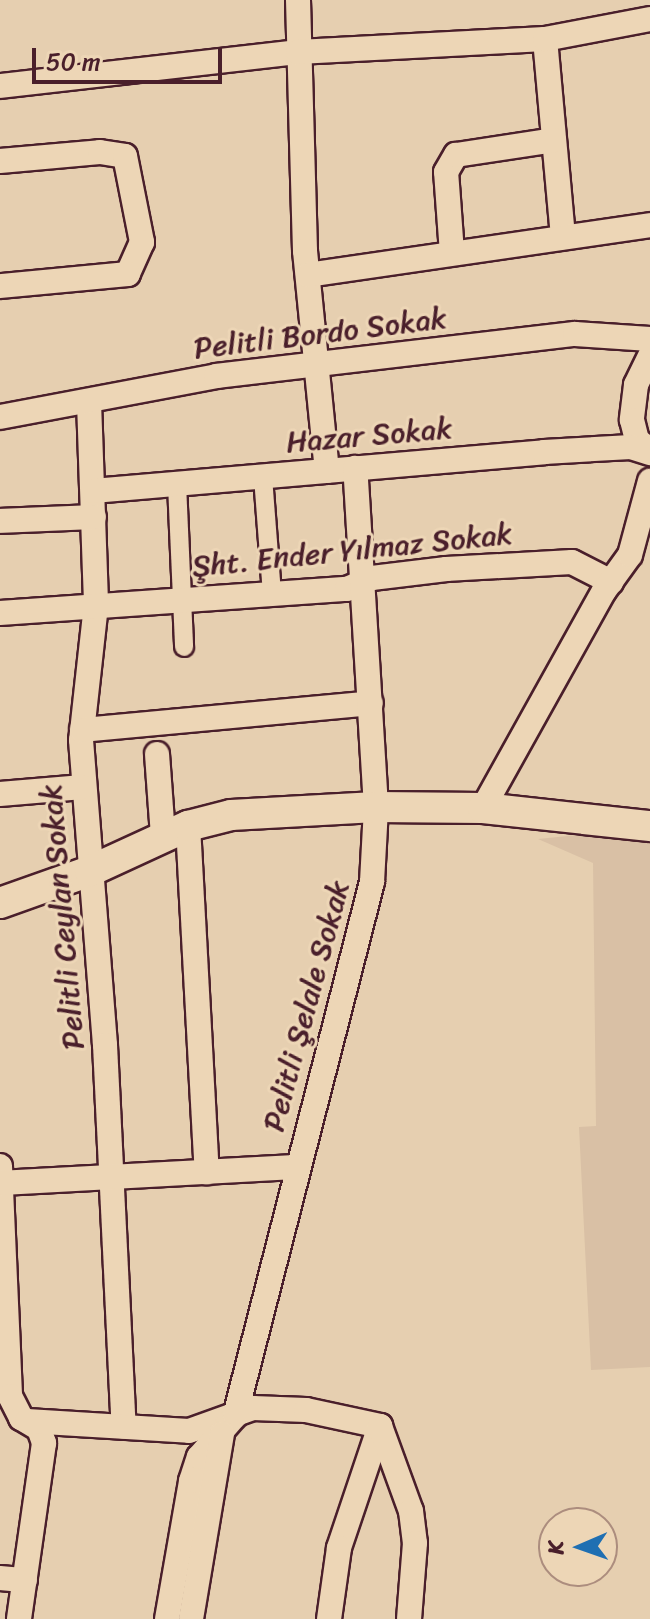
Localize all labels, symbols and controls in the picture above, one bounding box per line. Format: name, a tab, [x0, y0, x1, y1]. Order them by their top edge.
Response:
scale bar	[36, 32, 226, 82]
text: 50 m	[46, 41, 101, 83]
street label: Pelitli Bordo Sokak	[191, 300, 449, 366]
street label: Hazar Sokak	[284, 410, 454, 460]
street label: Şht. Ender Yılmaz Sokak	[190, 515, 514, 585]
street label: Pelitli Ceylan Sokak	[32, 783, 92, 1051]
street label: Pelitli Şelale Sokak	[255, 877, 357, 1135]
north arrow	[538, 1507, 618, 1587]
text: K	[536, 1540, 575, 1555]

